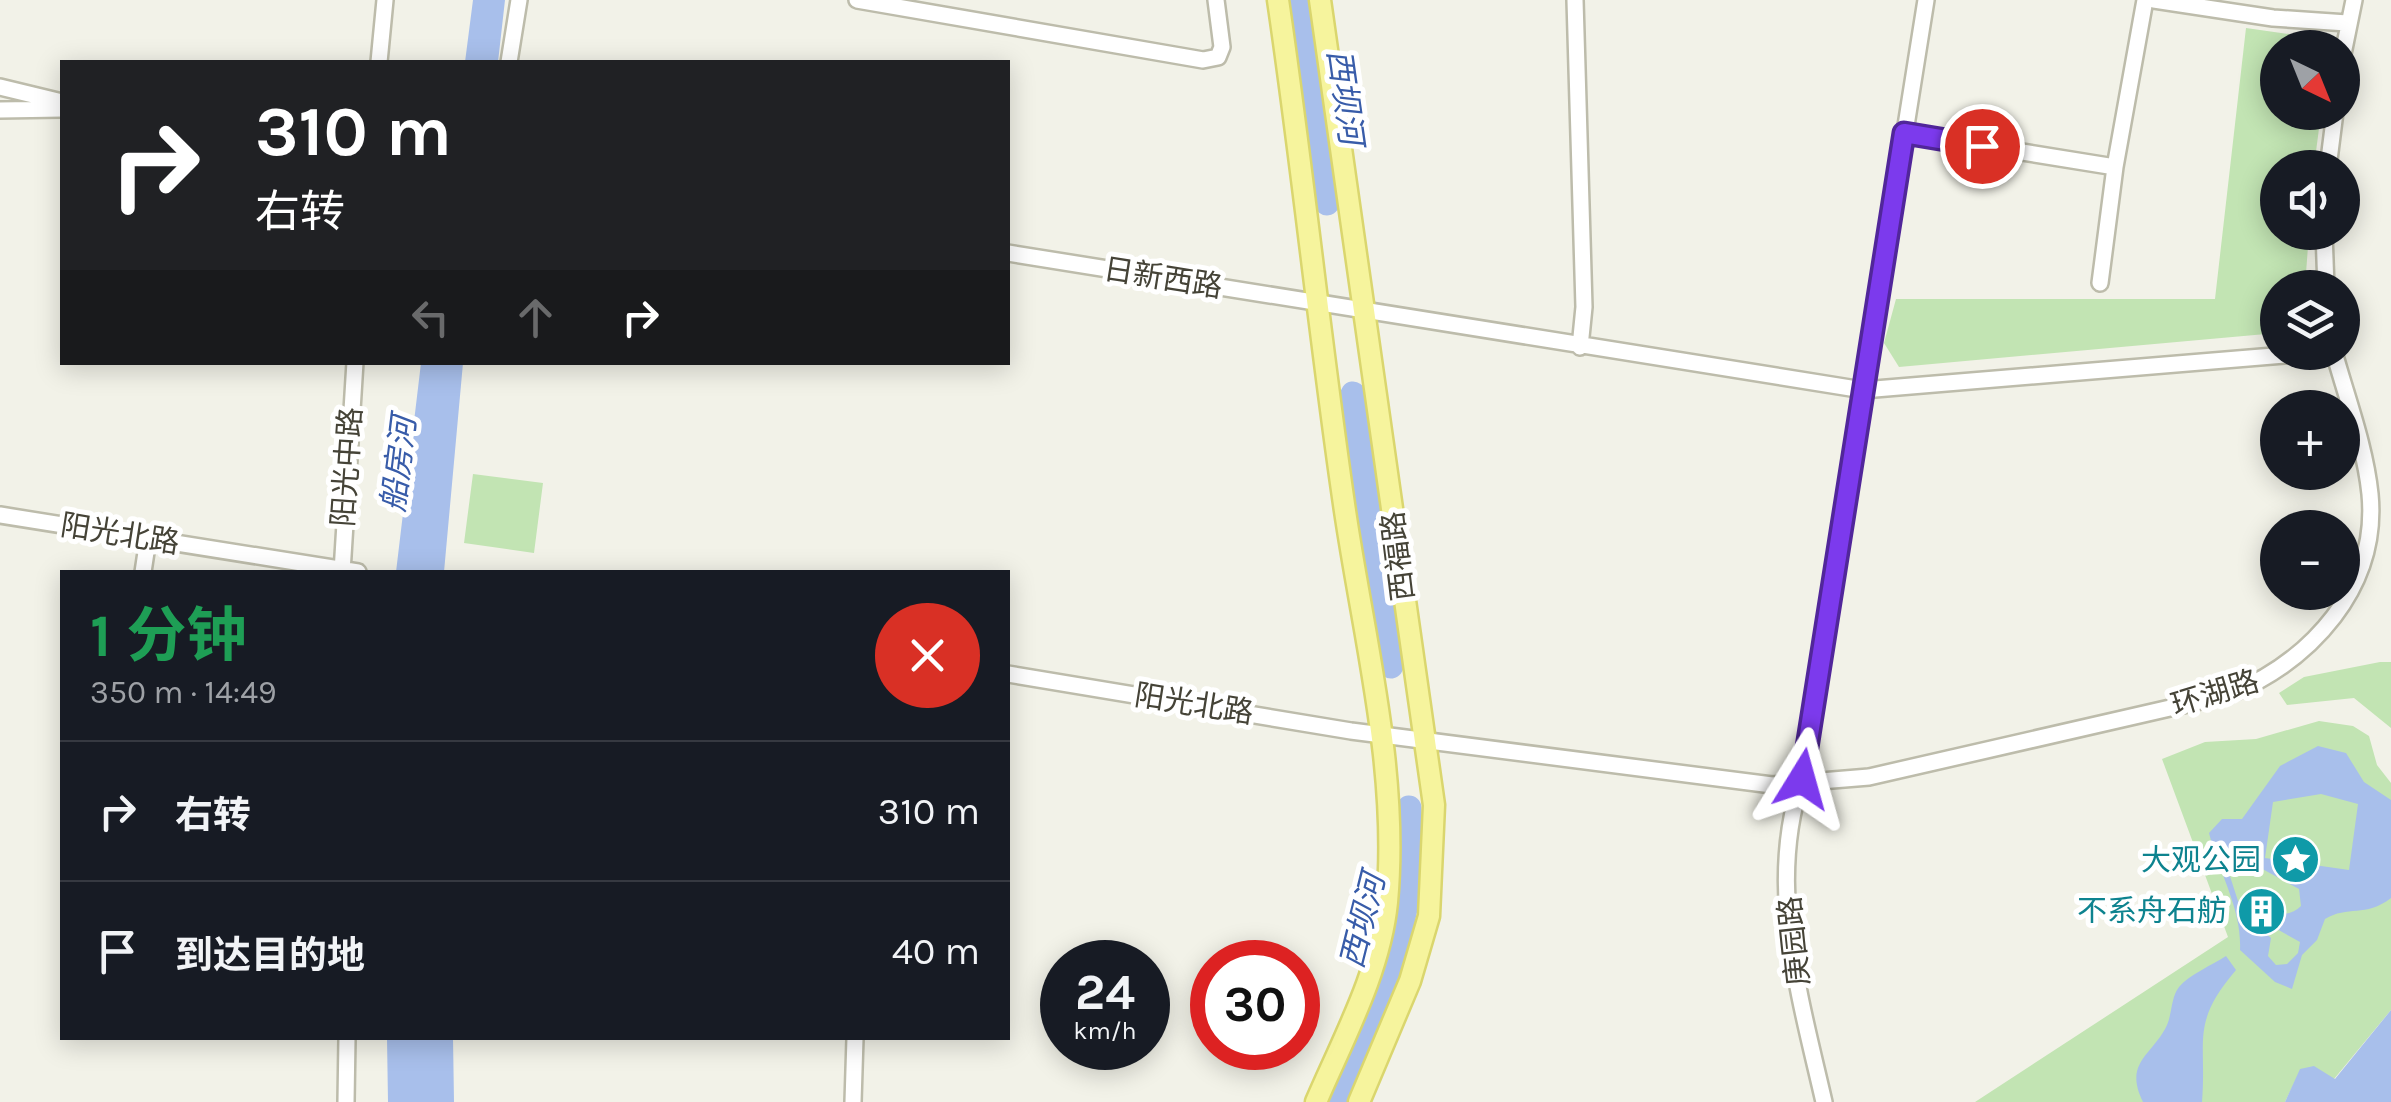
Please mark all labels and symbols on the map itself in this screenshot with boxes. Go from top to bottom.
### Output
north arrow [2260,30,2360,130]
water label: 西坝河 [1320,47,1371,153]
pin [1940,104,2025,189]
street label: 日新西路 [1101,251,1225,305]
street label: 阳光中路 [325,406,369,528]
water label: 船房河 [375,408,424,514]
street label: 阳光北路 [58,507,182,561]
street label: 西福路 [1375,509,1421,603]
street label: 环湖路 [2167,663,2263,723]
street label: 阳光北路 [1132,677,1256,731]
position arrow [1750,727,1854,831]
place icon: 大观公园 [2270,834,2322,886]
place label: 大观公园 [2141,842,2261,878]
water label: 西坝河 [1333,864,1394,972]
building icon: 不系舟石舫 [2236,885,2288,937]
place label: 不系舟石舫 [2077,893,2227,929]
street label: 庚园路 [1771,894,1817,988]
speed limit sign: 30 [1190,940,1320,1070]

